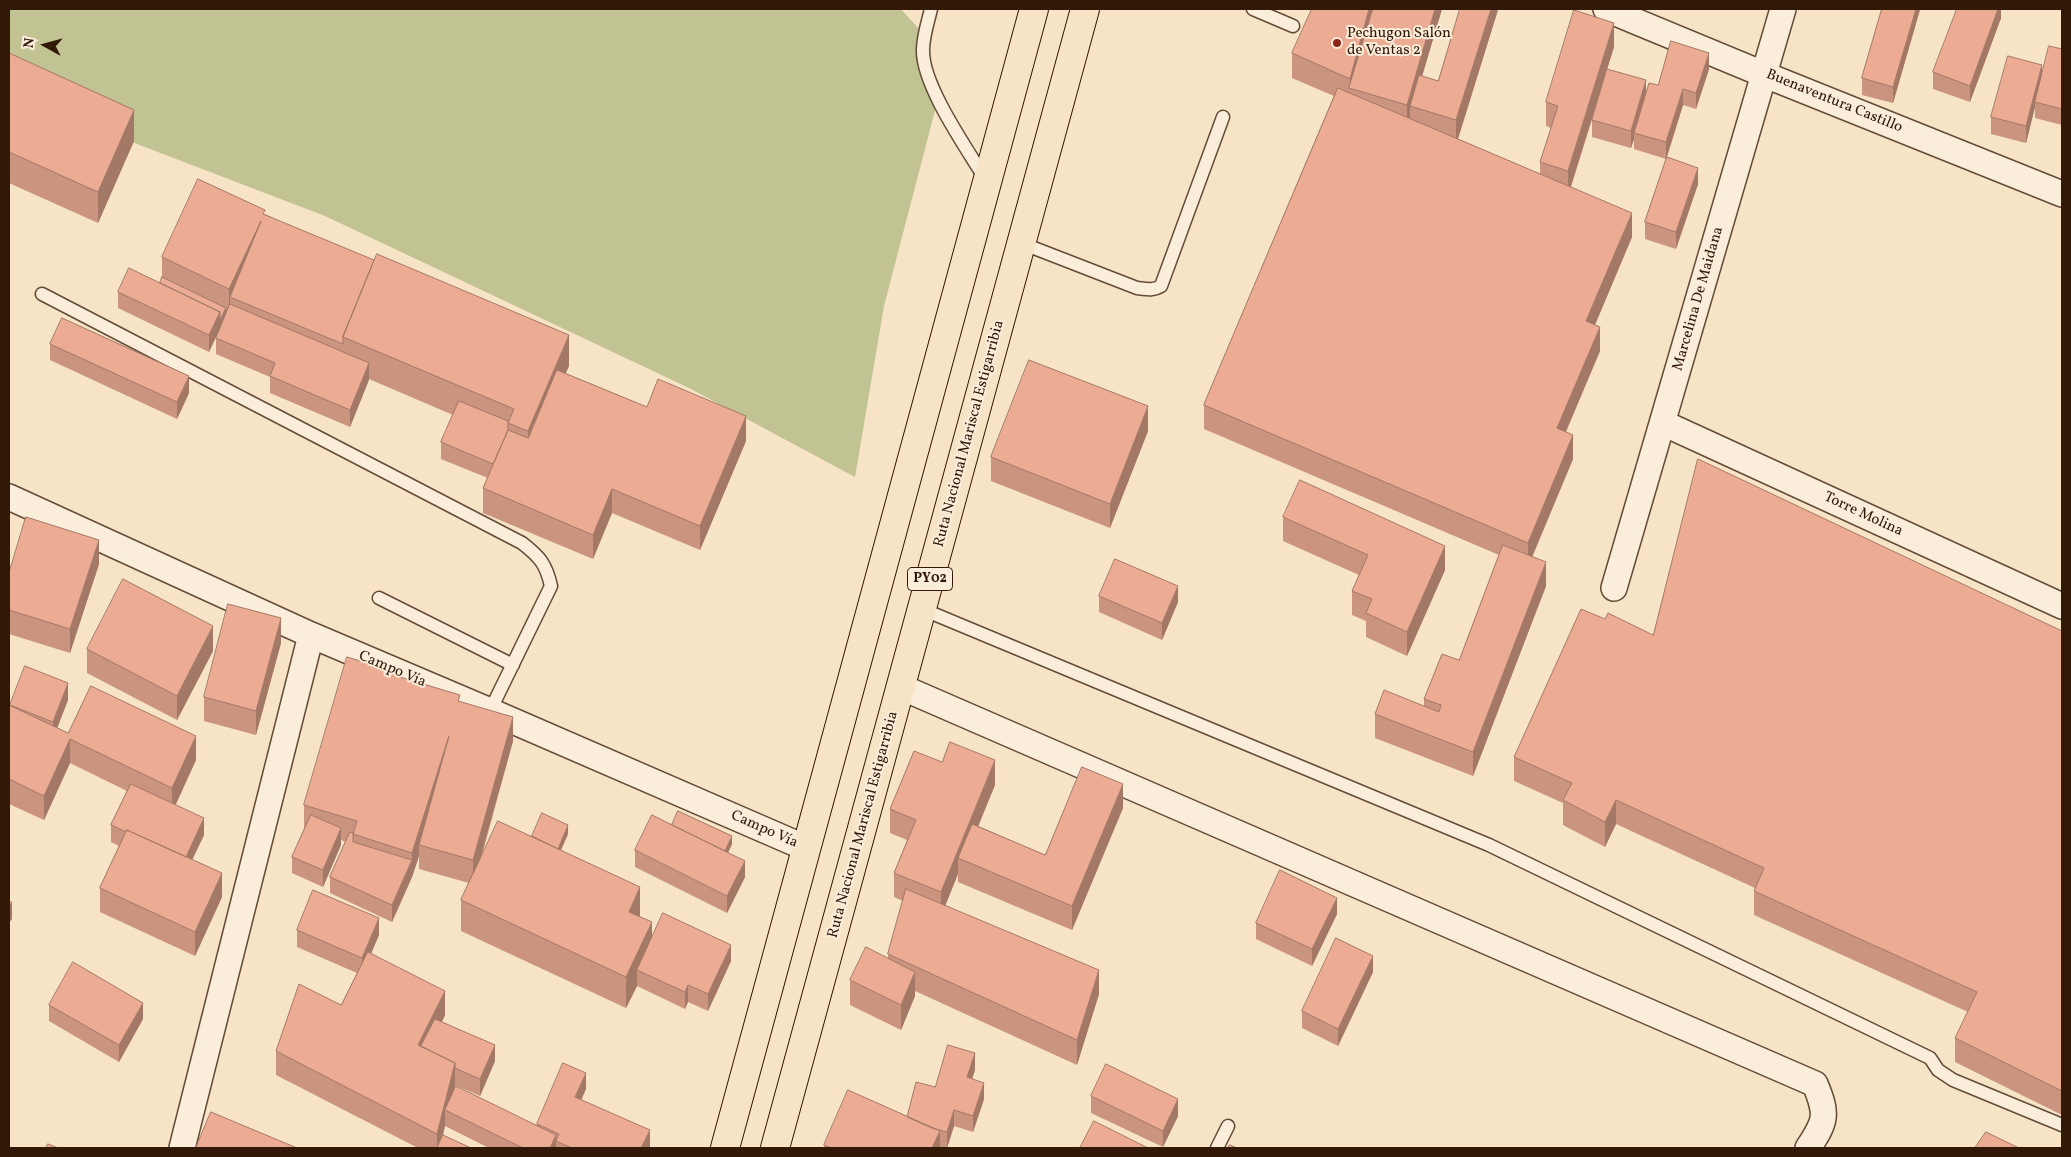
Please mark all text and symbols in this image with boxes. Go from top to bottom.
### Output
north arrow [20,20,70,70]
place label: Pechugon Salón de Ventas 2 [1347,25,1451,60]
text: N [20,37,40,49]
marker: Pechugon Salón de Ventas 2 [1331,37,1343,49]
street label: Buenaventura Castillo [1763,66,1905,138]
street label: Marcelina De Maidana [1670,225,1728,373]
street label: Ruta Nacional Mariscal Estigarribia [931,319,1009,549]
street label: Torre Molina [1821,489,1905,541]
road number: PY02 [908,568,952,590]
street label: Campo Vía [356,648,428,692]
street label: Ruta Nacional Mariscal Estigarribia [825,710,903,940]
street label: Campo Vía [728,807,800,853]

